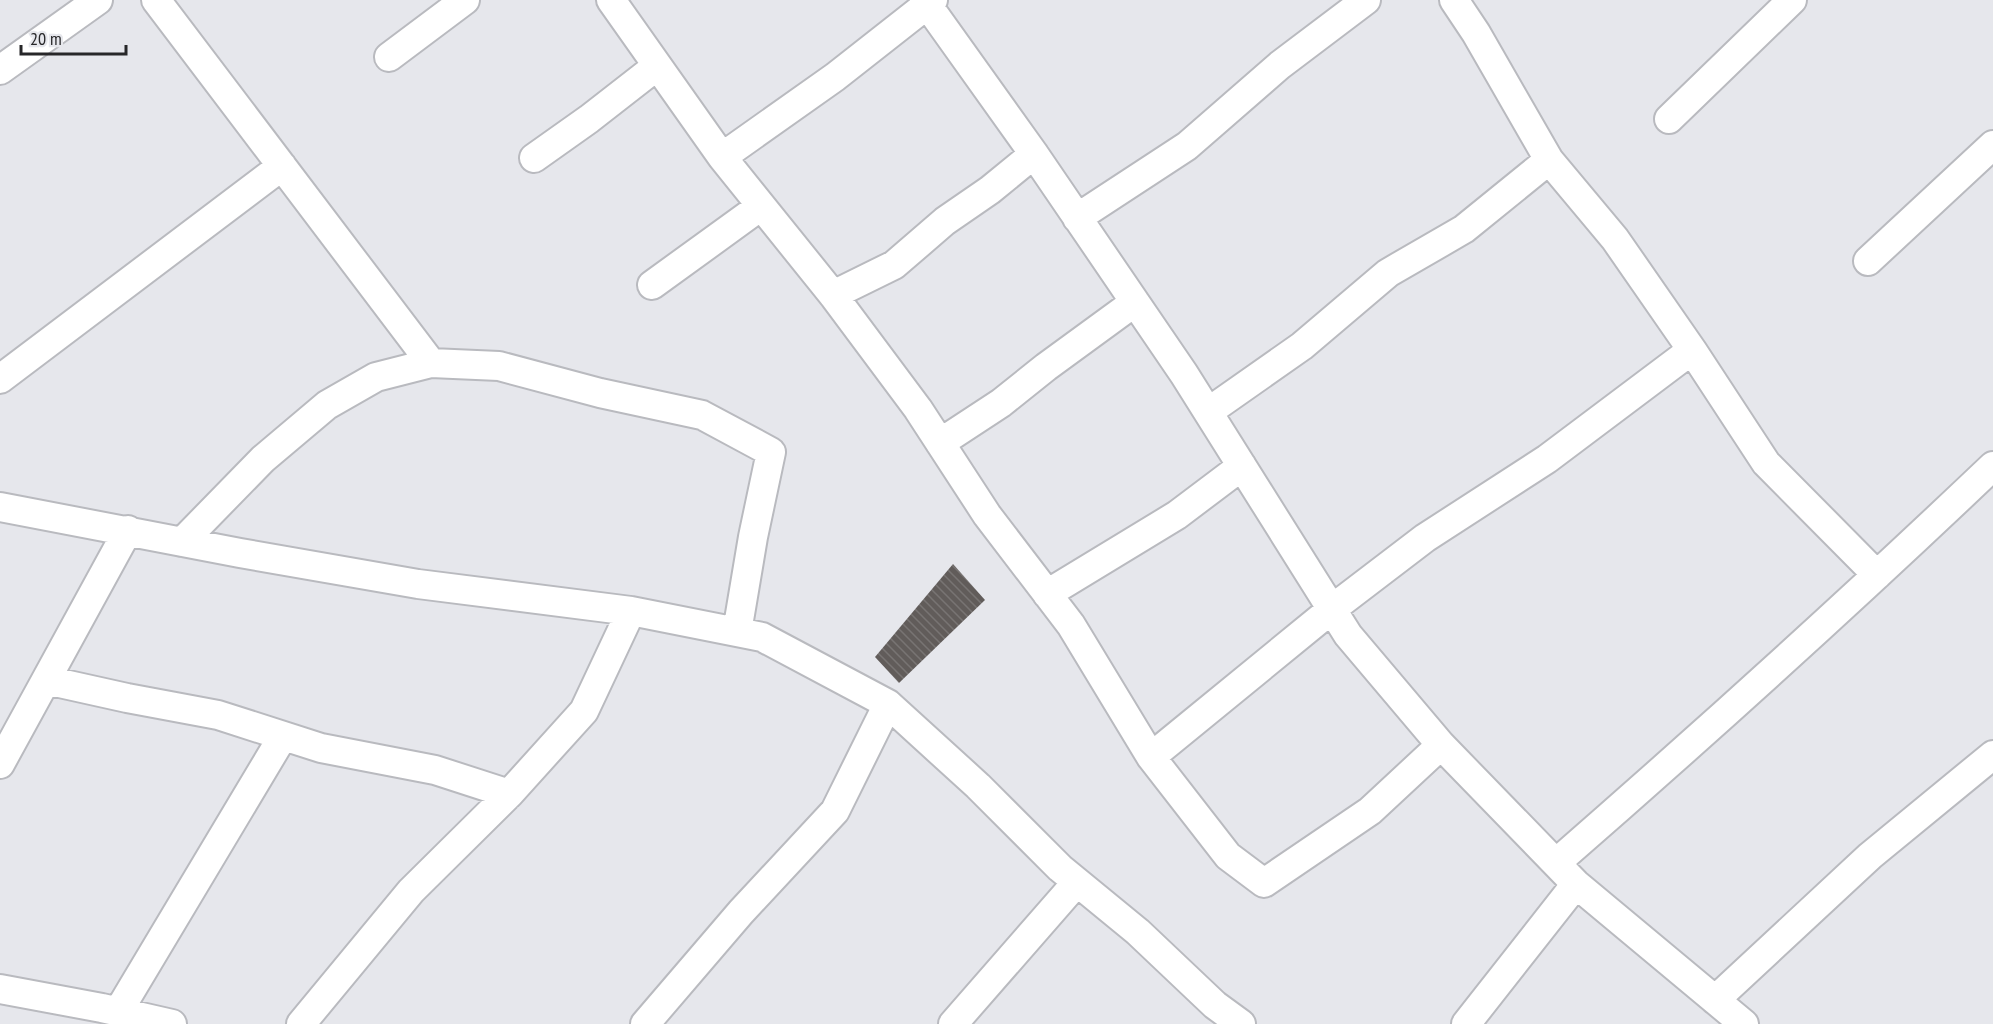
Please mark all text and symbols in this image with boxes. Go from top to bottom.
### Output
scale bar [21,18,126,56]
text: 20 m [30,27,62,50]

